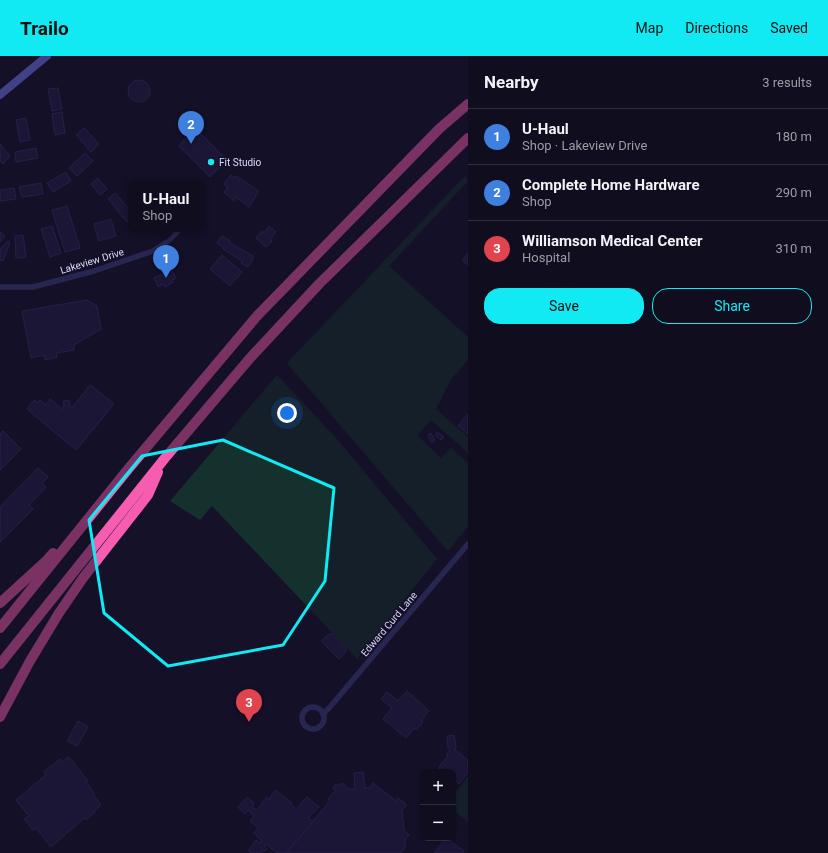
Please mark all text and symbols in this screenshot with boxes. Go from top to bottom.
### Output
text: Trailo [20,17,69,40]
text: Map [636,20,663,36]
text: Directions [685,20,748,36]
text: Saved [770,20,808,36]
text: Nearby [484,72,539,92]
text: 3 results [762,75,812,90]
pin: 2 [178,111,204,144]
text: U-Haul [522,120,569,138]
text: 1 [493,129,501,144]
text: 180 m [775,129,812,144]
text: Shop · Lakeview Drive [522,138,647,153]
marker: Fit Studio [206,157,216,167]
place label: Fit Studio [219,157,262,168]
text: Complete Home Hardware [522,176,699,194]
popup [128,180,204,232]
text: 2 [493,185,501,200]
text: 290 m [775,185,812,200]
text: U-Haul [143,190,189,208]
text: Shop [522,194,552,209]
text: Shop [143,208,172,223]
text: Williamson Medical Center [522,232,703,250]
text: 3 [493,241,501,256]
text: 310 m [775,241,812,256]
pin: 1 [153,245,179,278]
street label: Lakeview Drive [59,246,125,276]
text: Hospital [522,250,570,265]
button: Save [484,288,644,324]
button: Share [652,288,812,324]
your location [277,403,297,423]
street label: Edward Curd Lane [359,590,419,658]
pin: 3 [236,689,262,722]
map controls [420,769,456,841]
button: + [420,769,456,805]
button: − [420,805,456,841]

